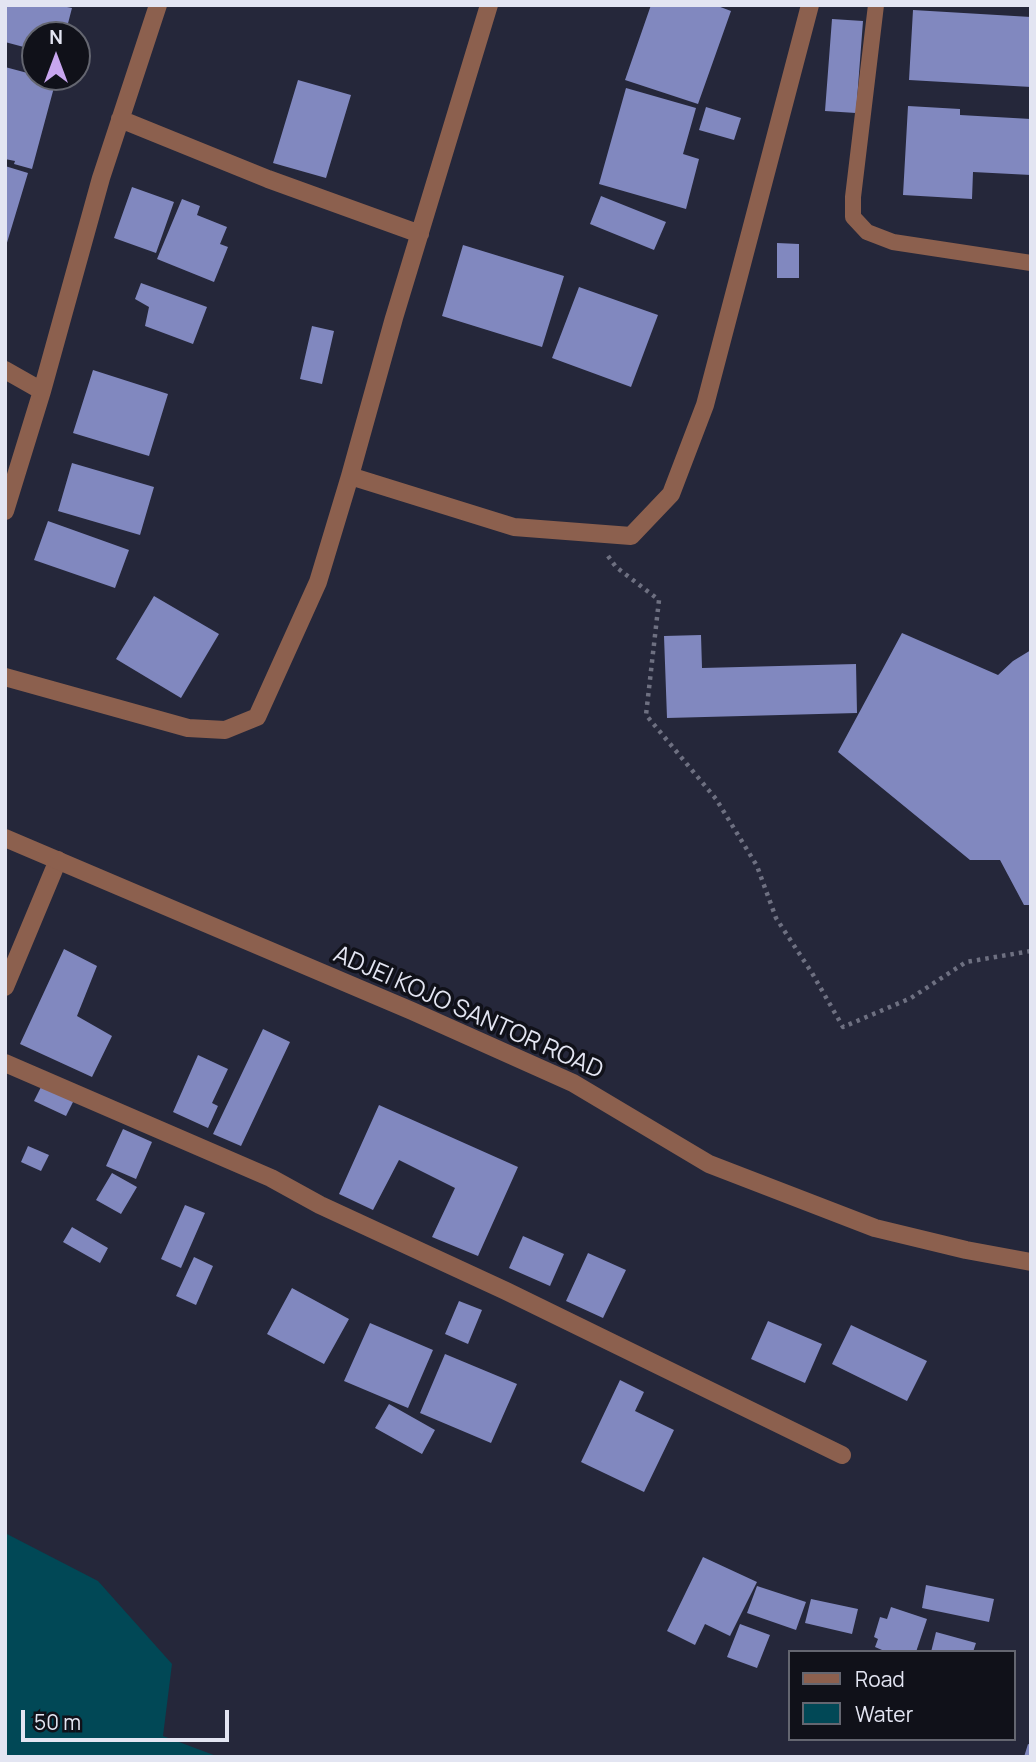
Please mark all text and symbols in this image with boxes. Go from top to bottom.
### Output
north arrow [21,21,91,91]
text: N [49,24,63,50]
street label: ADJEI KOJO SANTOR ROAD [329,940,607,1086]
legend [788,1650,1015,1741]
text: Road [855,1665,905,1693]
scale bar [24,1696,233,1740]
text: Water [855,1700,913,1728]
text: 50 m [34,1708,81,1736]

